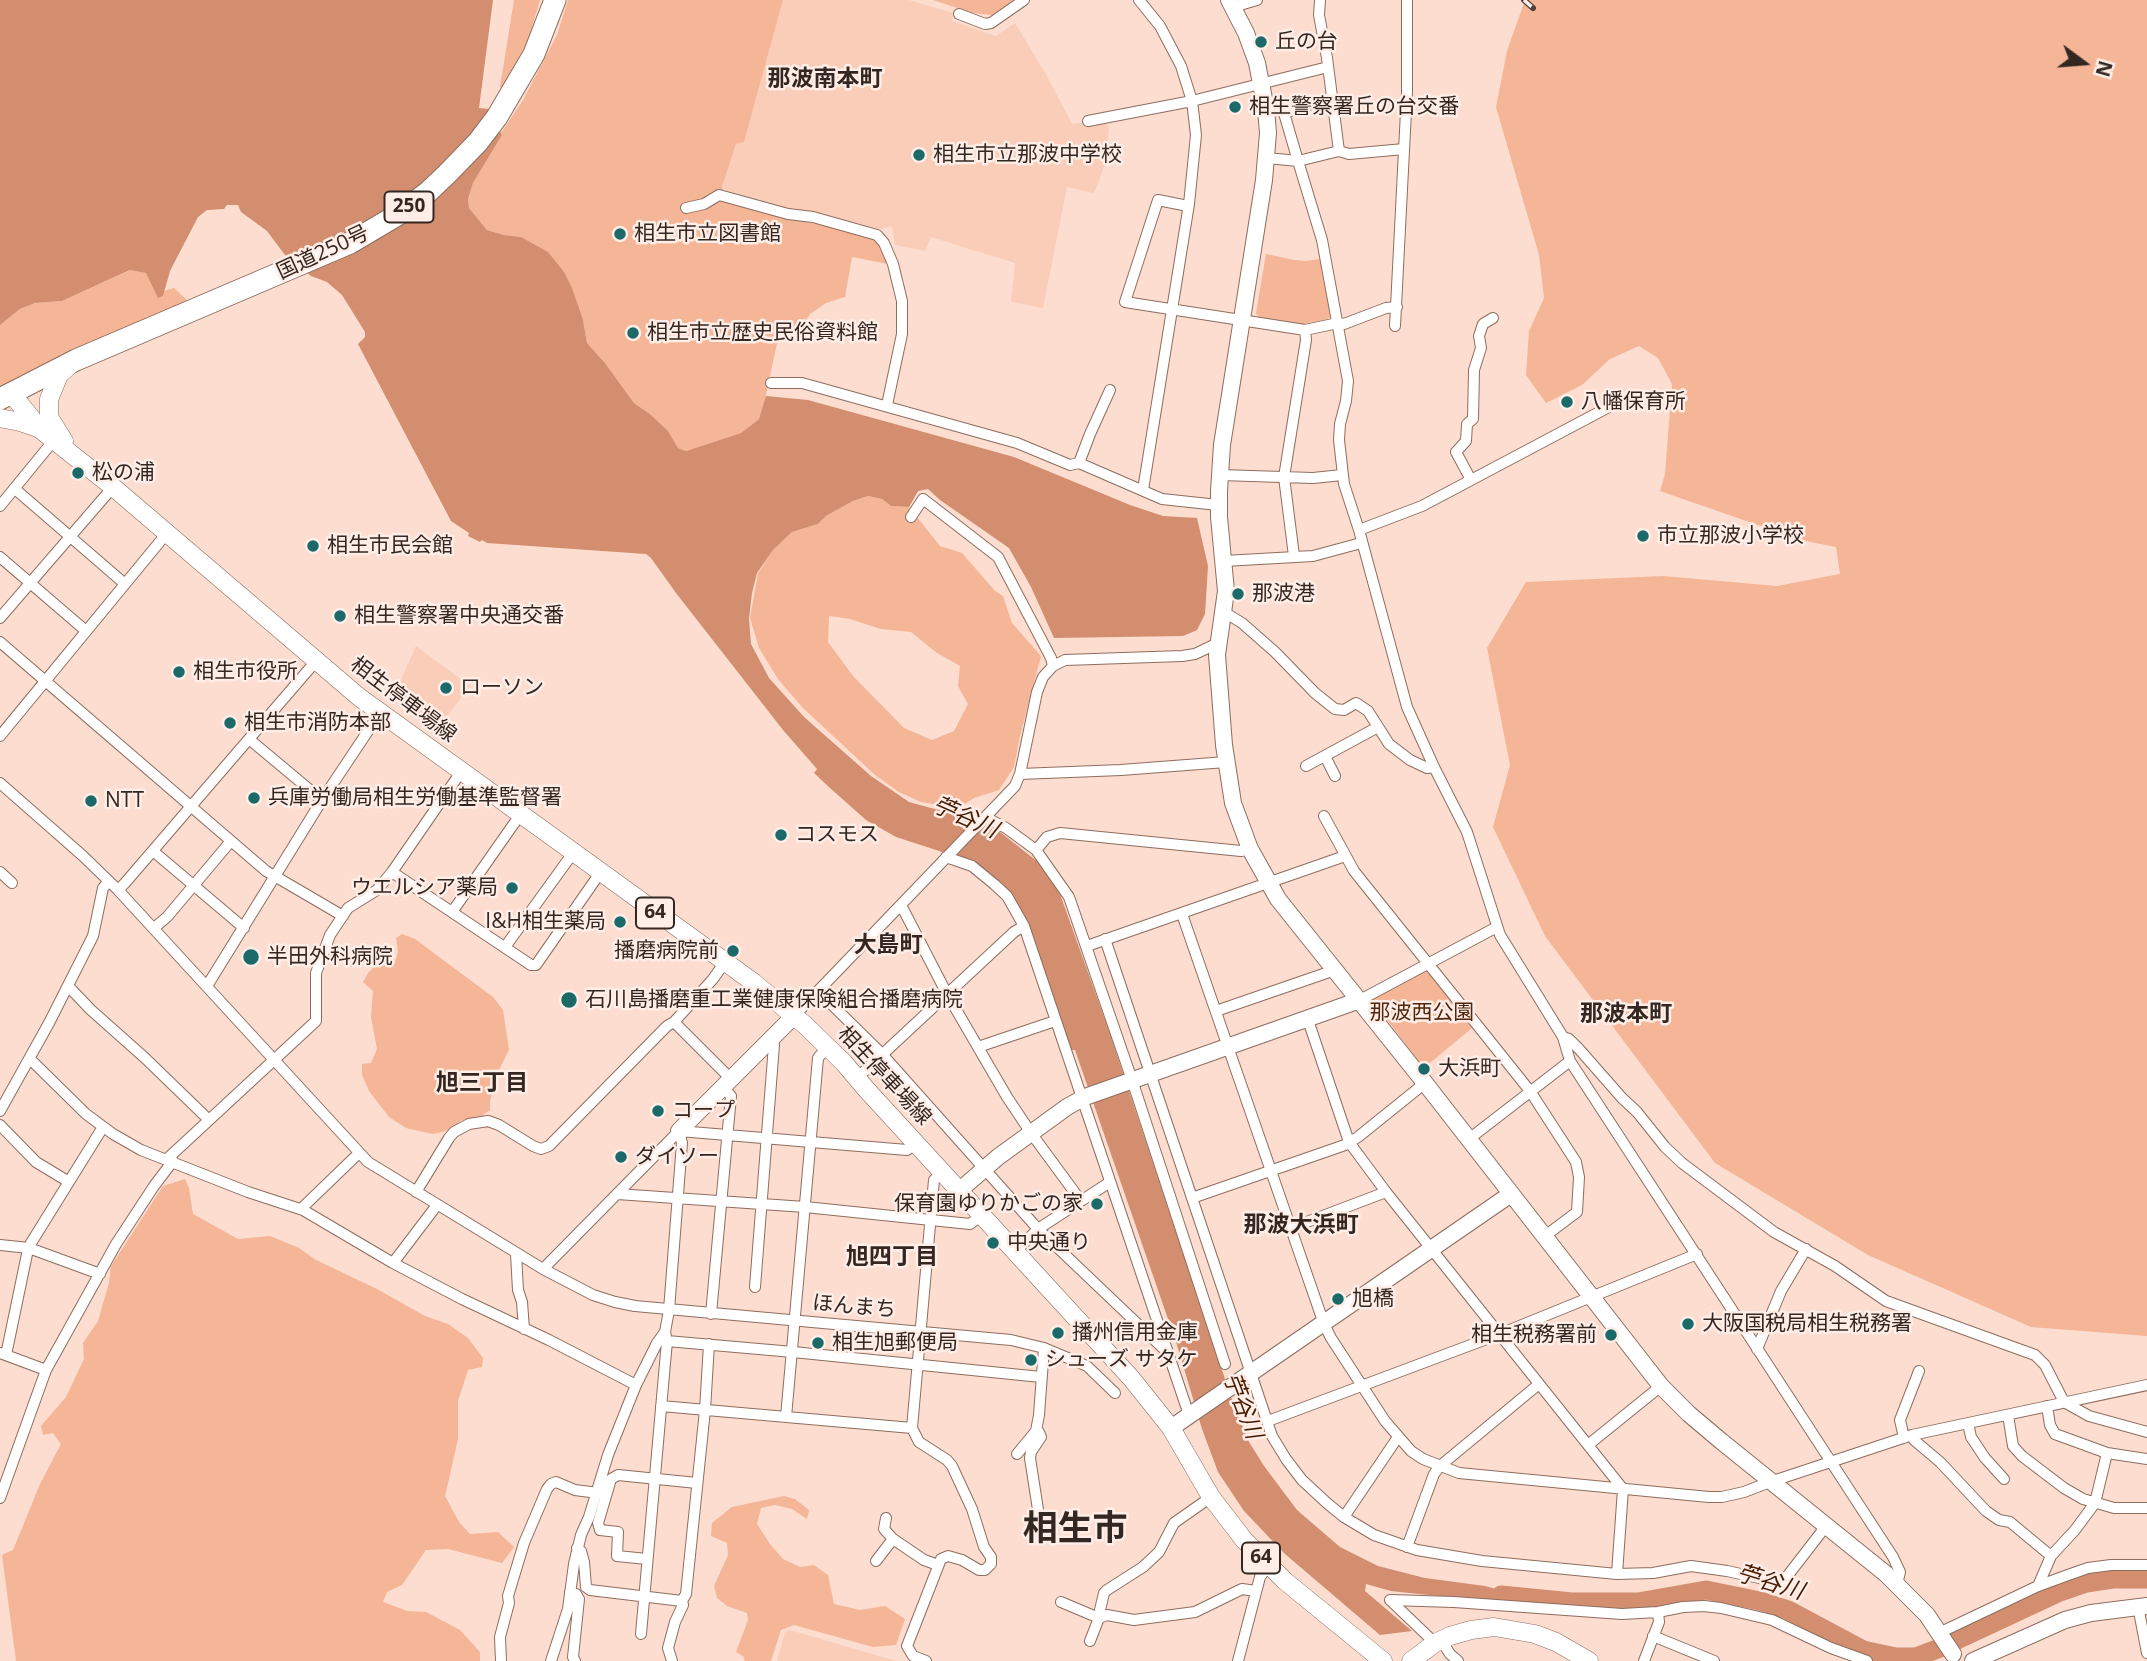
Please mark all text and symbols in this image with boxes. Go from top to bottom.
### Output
north arrow [2049,28,2119,98]
place label: 丘の台 [1275,29,1338,55]
marker: 丘の台 [1253,34,1269,50]
text: N [2090,58,2119,80]
district label: 那波南本町 [768,65,882,93]
place label: 相生警察署丘の台交番 [1249,94,1459,120]
marker: 相生警察署丘の台交番 [1227,99,1243,115]
place label: 相生市立那波中学校 [933,142,1122,168]
marker: 相生市立那波中学校 [911,147,927,163]
road number: 250 [384,192,434,223]
street label: 国道250号 [273,221,373,285]
place label: 相生市立図書館 [634,221,781,247]
marker: 相生市立図書館 [612,226,628,242]
place label: 相生市立歴史民俗資料館 [647,320,878,346]
marker: 相生市立歴史民俗資料館 [625,325,641,341]
place label: 八幡保育所 [1581,389,1686,415]
marker: 八幡保育所 [1559,394,1575,410]
place label: 松の浦 [92,460,155,486]
marker: 松の浦 [70,465,86,481]
place label: 市立那波小学校 [1657,523,1804,549]
marker: 市立那波小学校 [1635,528,1651,544]
place label: 相生市民会館 [327,533,453,559]
marker: 相生市民会館 [305,538,321,554]
place label: 那波港 [1252,581,1315,607]
marker: 那波港 [1230,586,1246,602]
place label: 相生警察署中央通交番 [354,603,564,629]
marker: 相生警察署中央通交番 [332,608,348,624]
street label: 相生停車場線 [345,652,461,748]
place label: 相生市役所 [193,659,298,685]
marker: 相生市役所 [171,664,187,680]
place label: ローソン [460,675,544,701]
marker: ローソン [438,680,454,696]
place label: 相生市消防本部 [244,710,391,736]
marker: 相生市消防本部 [222,715,238,731]
place label: 兵庫労働局相生労働基準監督署 [268,785,562,811]
place label: NTT [105,788,144,814]
marker: 兵庫労働局相生労働基準監督署 [246,790,262,806]
water label: 苧谷川 [928,791,1002,845]
marker: NTT [83,793,99,809]
place label: コスモス [795,822,879,848]
marker: コスモス [773,827,789,843]
place label: ウエルシア薬局 [351,875,498,901]
marker: ウエルシア薬局 [504,880,520,896]
road number: 64 [636,897,674,928]
place label: I&H相生薬局 [485,909,606,935]
marker: I&H相生薬局 [612,914,628,930]
district label: 大島町 [854,931,922,959]
place label: 播磨病院前 [614,938,719,964]
marker: 播磨病院前 [725,943,741,959]
place label: 半田外科病院 [267,944,393,970]
marker: 半田外科病院 [241,947,261,967]
place label: 石川島播磨重工業健康保険組合播磨病院 [585,987,963,1013]
marker: 石川島播磨重工業健康保険組合播磨病院 [559,990,579,1010]
park label: 那波西公園 [1370,1000,1474,1026]
district label: 那波本町 [1580,1000,1672,1028]
street label: 相生停車場線 [832,1021,936,1131]
place label: 大浜町 [1438,1056,1501,1082]
marker: 大浜町 [1416,1061,1432,1077]
district label: 旭三丁目 [436,1069,528,1097]
place label: コープ [672,1098,735,1124]
marker: コープ [650,1103,666,1119]
place label: ダイソー [635,1144,719,1170]
marker: ダイソー [613,1149,629,1165]
place label: 保育園ゆりかごの家 [894,1191,1083,1217]
marker: 保育園ゆりかごの家 [1089,1196,1105,1212]
district label: 那波大浜町 [1244,1211,1358,1239]
place label: 中央通り [1007,1230,1091,1256]
marker: 中央通り [985,1235,1001,1251]
district label: 旭四丁目 [846,1243,938,1271]
place label: 旭橋 [1352,1286,1394,1312]
street label: ほんまち [811,1291,897,1323]
marker: 旭橋 [1330,1291,1346,1307]
place label: 大阪国税局相生税務署 [1702,1311,1912,1337]
marker: 大阪国税局相生税務署 [1680,1316,1696,1332]
place label: 播州信用金庫 [1072,1320,1198,1346]
place label: 相生税務署前 [1471,1322,1597,1348]
marker: 播州信用金庫 [1050,1325,1066,1341]
marker: 相生税務署前 [1603,1327,1619,1343]
place label: 相生旭郵便局 [832,1330,958,1356]
marker: 相生旭郵便局 [810,1335,826,1351]
place label: シューズ サタケ [1045,1347,1197,1373]
marker: シューズ サタケ [1023,1352,1039,1368]
water label: 苧谷川 [1217,1369,1267,1443]
district label: 相生市 [1023,1509,1127,1551]
road number: 64 [1242,1542,1280,1574]
water label: 苧谷川 [1733,1560,1807,1606]

